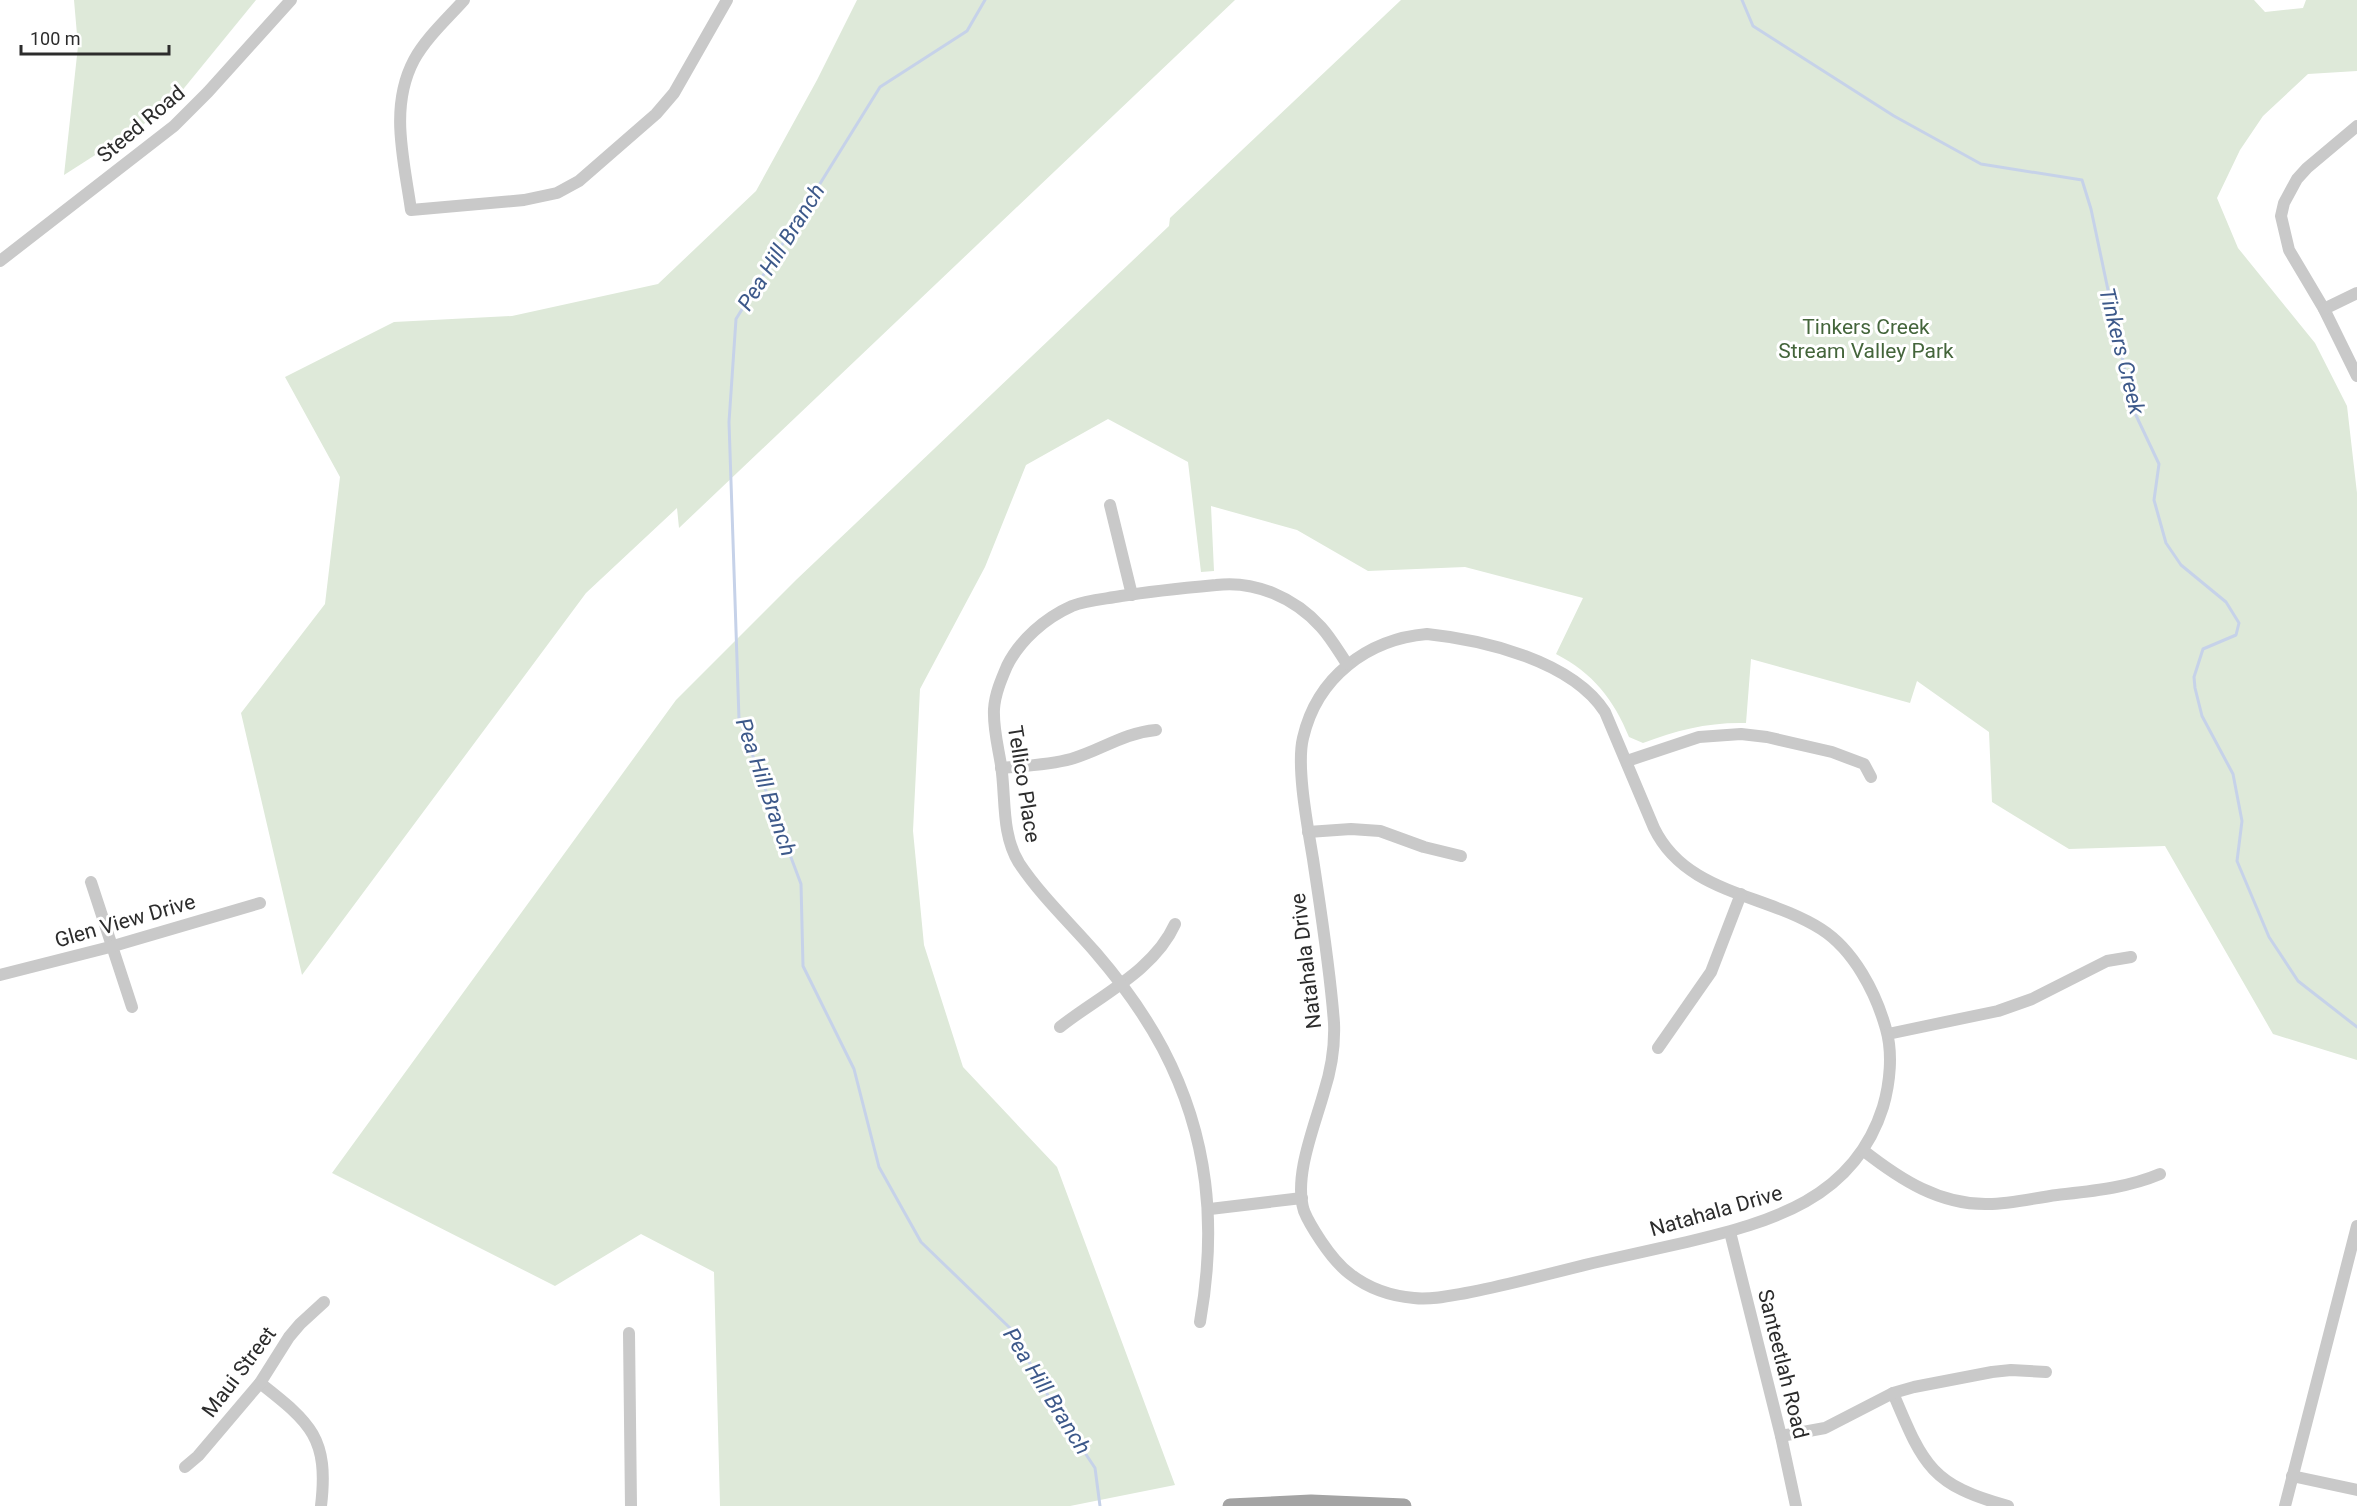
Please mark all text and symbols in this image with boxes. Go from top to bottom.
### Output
scale bar [21,18,170,56]
text: 100 m [30,28,81,49]
street label: Steed Road [92,80,190,168]
water label: Pea Hill Branch [732,179,830,315]
water label: Tinkers Creek [2094,285,2150,418]
park label: Tinkers Creek Stream Valley Park [1778,315,1954,363]
water label: Pea Hill Branch [731,715,801,859]
street label: Tellico Place [1003,724,1045,844]
street label: Glen View Drive [52,889,198,953]
street label: Natahala Drive [1286,892,1326,1030]
street label: Natahala Drive [1647,1181,1785,1241]
street label: Santeetlah Road [1753,1287,1813,1441]
street label: Maui Street [197,1322,281,1422]
water label: Pea Hill Branch [998,1323,1096,1459]

